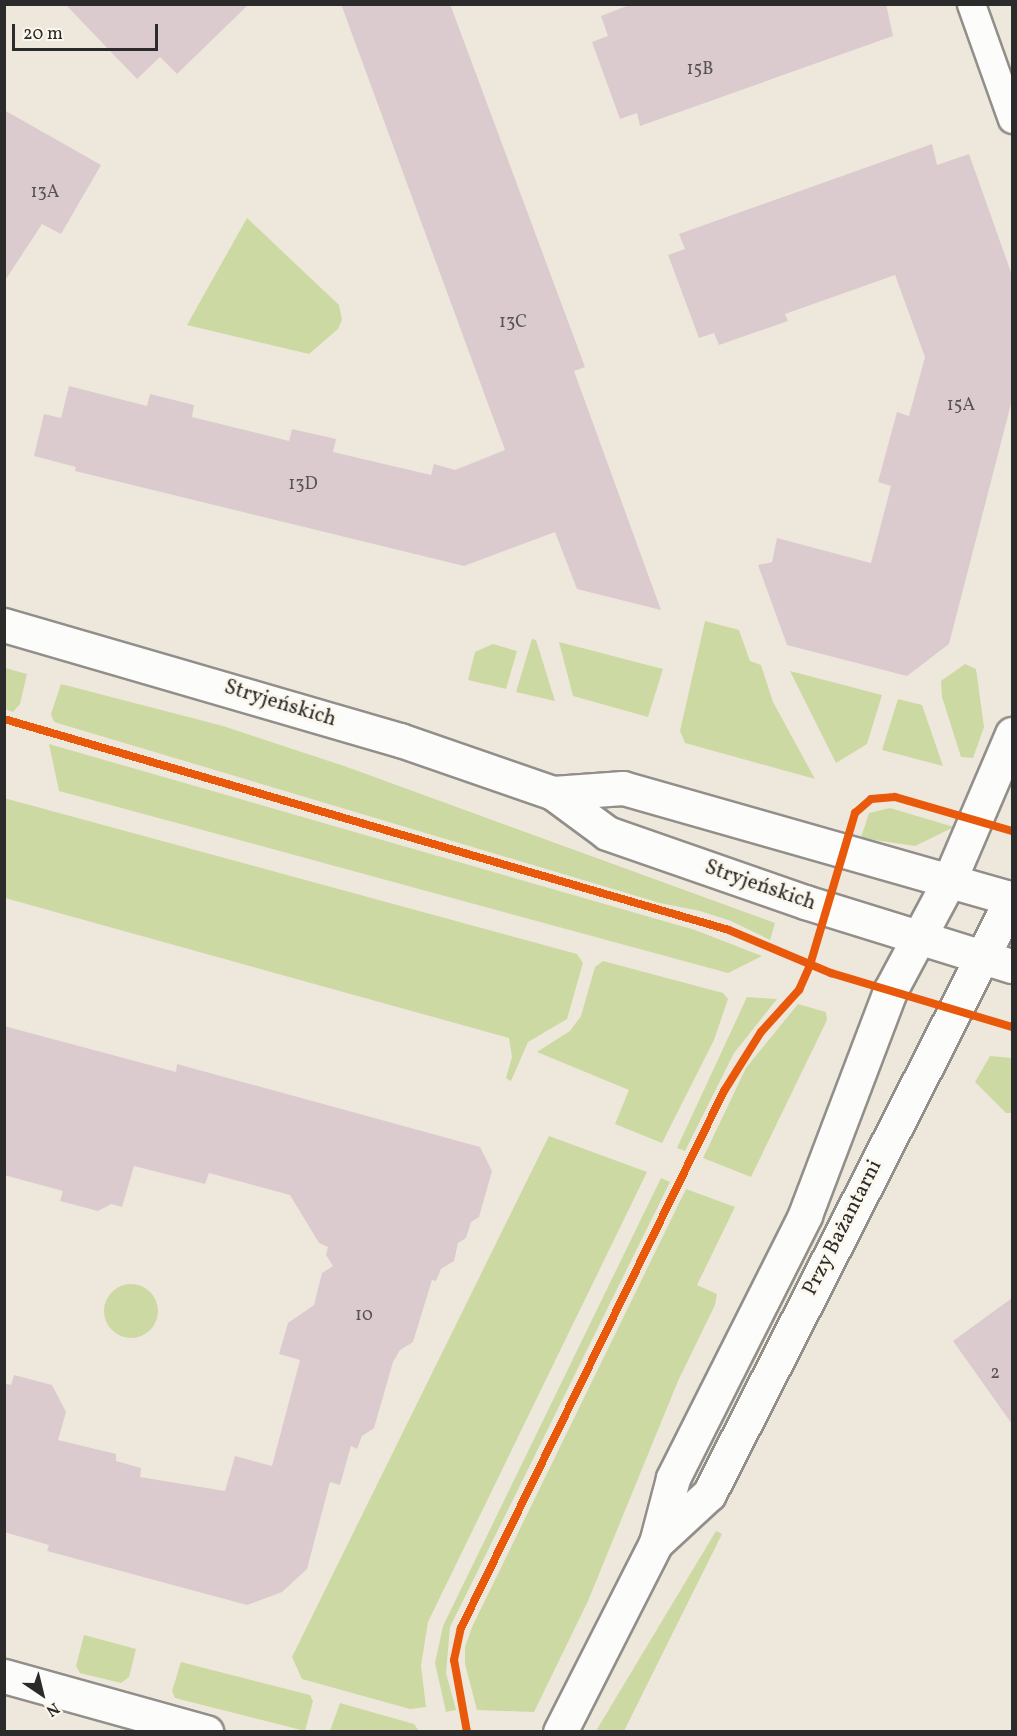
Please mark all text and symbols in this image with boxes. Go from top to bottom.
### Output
scale bar [15,12,160,50]
text: 20 m [23,22,63,47]
house number: 15B [687,59,713,81]
house number: 13A [31,182,59,204]
house number: 13C [499,312,527,334]
house number: 15A [947,395,975,417]
house number: 13D [288,474,318,496]
street label: Stryjeńskich [221,675,339,733]
street label: Stryjeńskich [701,855,819,917]
street label: Przy Bażantarni [798,1156,888,1300]
house number: 10 [355,1305,373,1327]
house number: 2 [990,1363,1000,1385]
north arrow [12,1664,72,1724]
text: N [41,1696,63,1721]

